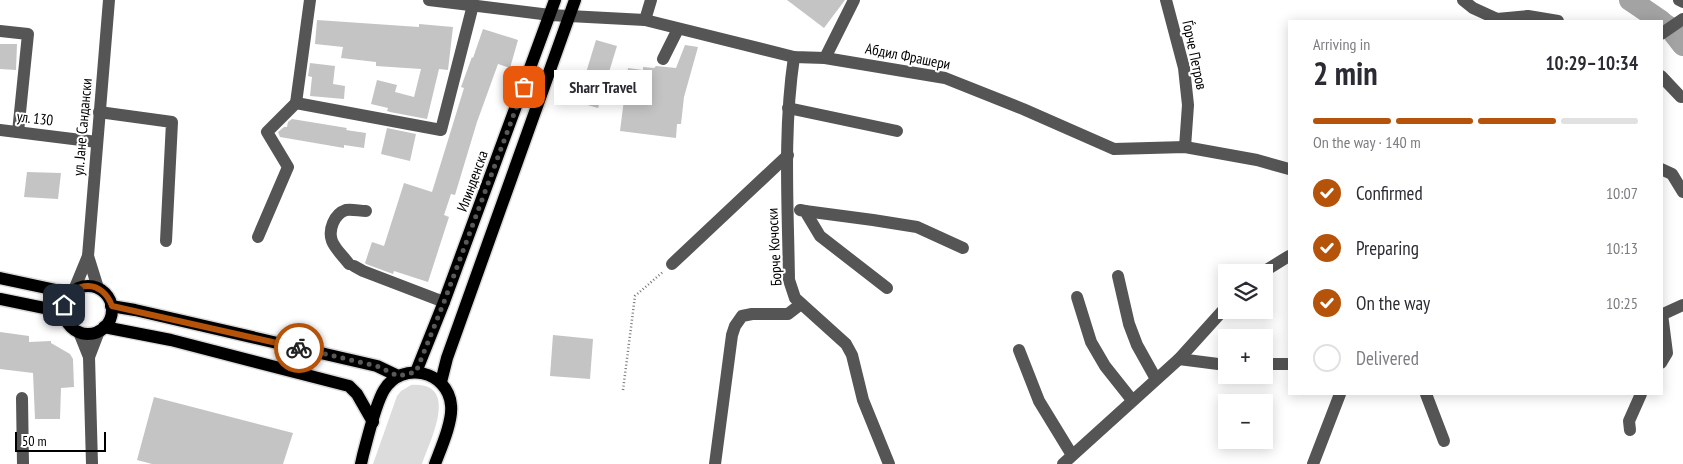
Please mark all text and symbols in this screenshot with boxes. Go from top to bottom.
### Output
street label: Ѓорче Петров [1178,19,1212,91]
text: Arriving in [1313,34,1370,54]
street label: Абдил Фрашери [864,38,952,74]
text: 10:29–10:34 [1545,51,1638,75]
text: 2 min [1313,52,1378,94]
pin [503,66,545,108]
callout: Sharr Travel [554,70,652,104]
icon: bag [510,73,538,101]
street label: ул. Јане Сандански [68,77,96,177]
text: Sharr Travel [569,77,637,97]
street label: ул. 130 [16,106,55,130]
text: On the way · 140 m [1313,132,1421,152]
street label: Илинденска [452,148,492,214]
icon: check [1313,179,1341,207]
text: Confirmed [1356,181,1423,205]
text: 10:07 [1606,183,1638,203]
street label: Борче Кочоски [762,207,786,287]
icon: check [1313,234,1341,262]
text: Preparing [1356,236,1419,260]
text: 10:13 [1606,238,1638,258]
map controls [1218,264,1273,449]
button: layers [1218,264,1273,319]
pin [43,284,85,326]
icon: check [1313,289,1341,317]
icon: home [50,291,78,319]
text: On the way [1356,291,1430,315]
text: 10:25 [1606,293,1638,313]
courier [274,323,324,373]
button: + [1218,329,1273,384]
icon: bike [285,334,313,362]
text: Delivered [1356,346,1419,370]
button: − [1218,394,1273,449]
scale bar [15,429,106,452]
text: 50 m [22,432,47,450]

